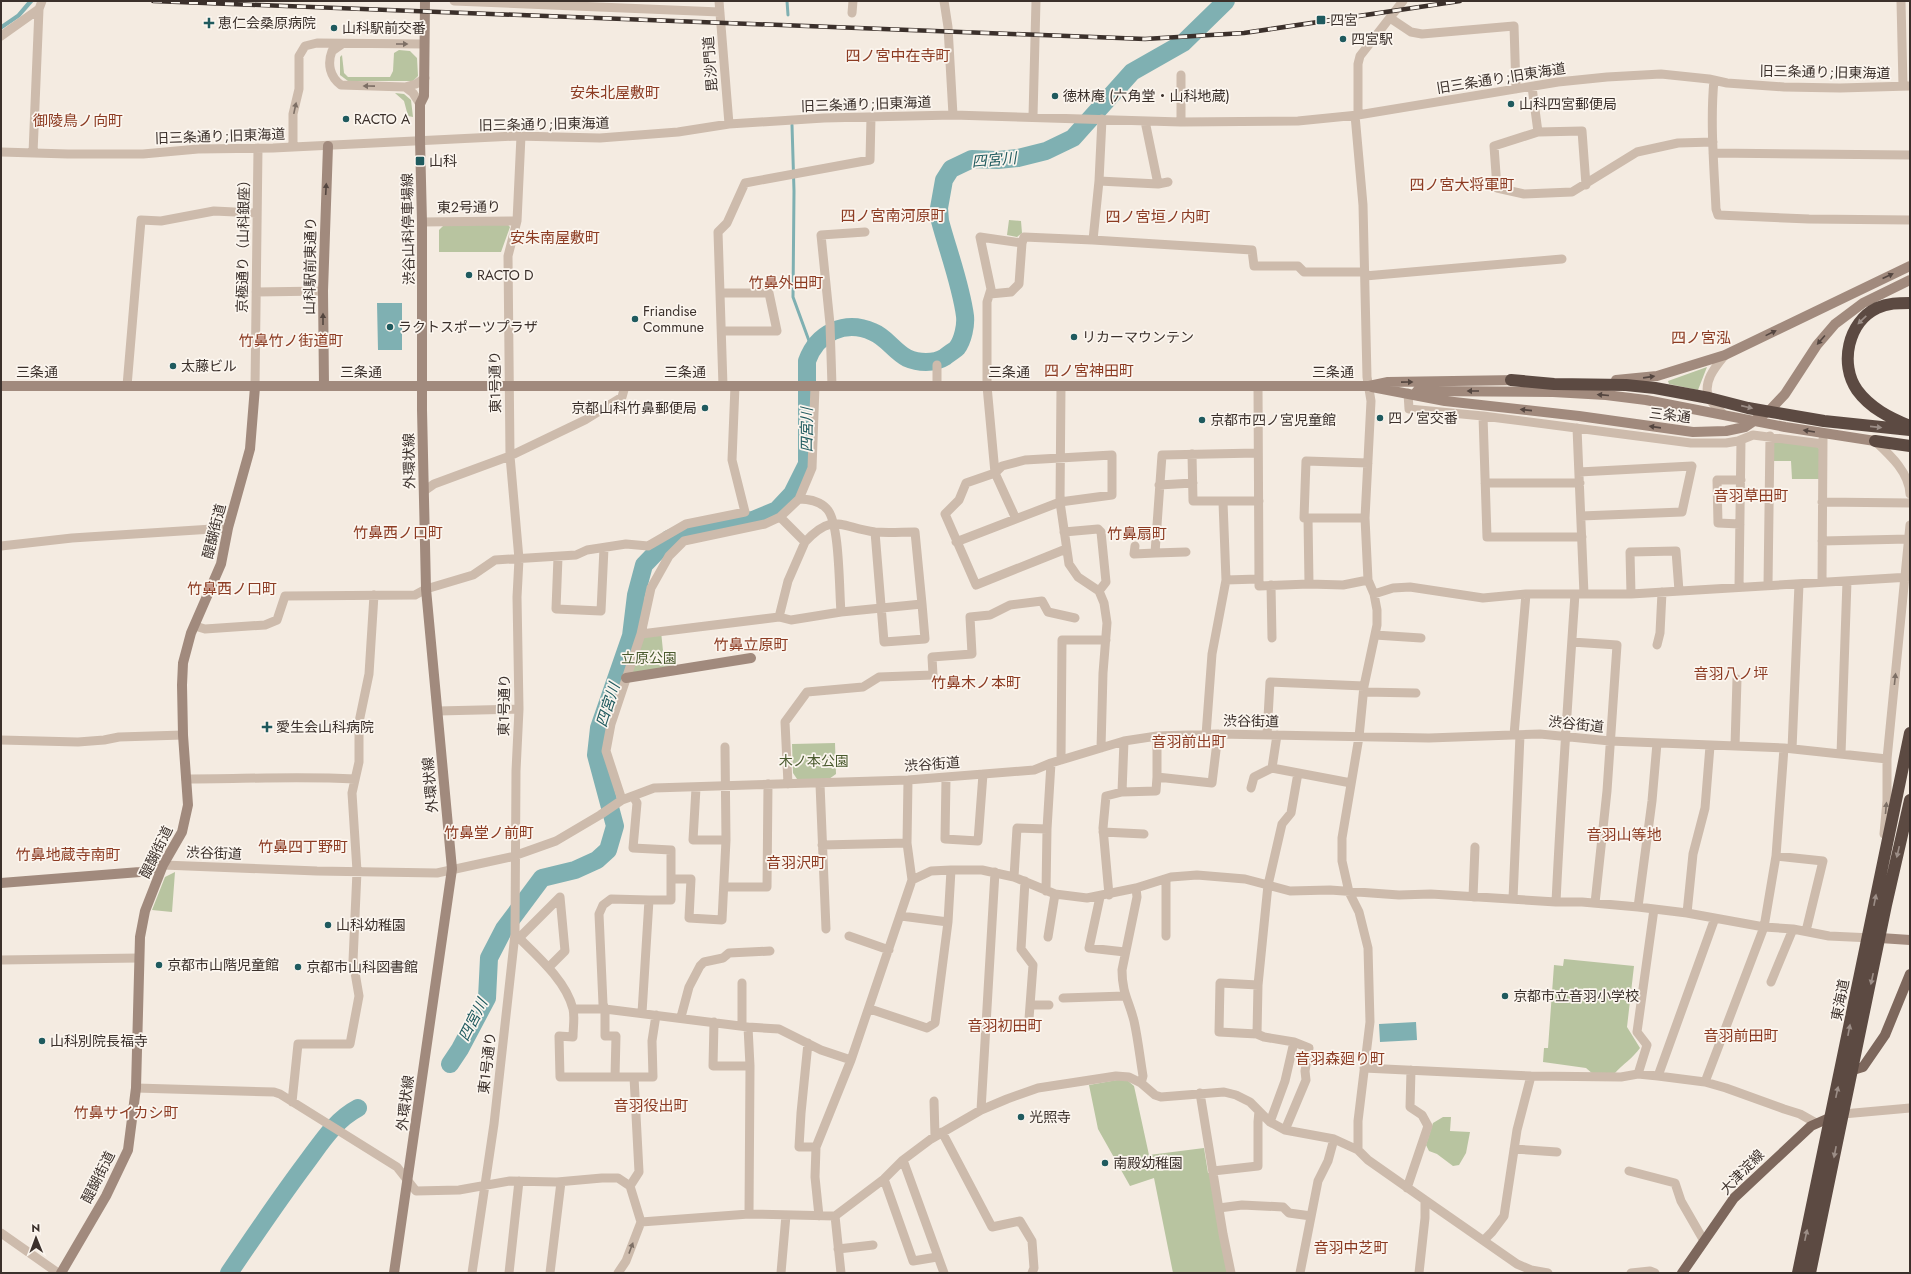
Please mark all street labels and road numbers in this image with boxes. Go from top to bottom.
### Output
street label: 毘沙門道 [698,35,722,93]
street label: 旧三条通り;旧東海道 [1435,58,1567,98]
street label: 旧三条通り;旧東海道 [1760,61,1890,83]
street label: 旧三条通り;旧東海道 [800,92,932,116]
street label: 旧三条通り;旧東海道 [479,113,609,135]
street label: 旧三条通り;旧東海道 [154,124,286,148]
street label: 京極通り（山科銀座） [232,173,254,313]
street label: 渋谷山科停車場線 [397,173,419,285]
street label: 東2号通り [437,196,501,218]
street label: 山科駅前東通り [299,217,321,315]
street label: 東1号通り [484,351,506,413]
street label: 三条通 [16,362,58,382]
street label: 三条通 [340,362,382,382]
street label: 三条通 [664,362,706,382]
street label: 三条通 [988,362,1030,382]
street label: 三条通 [1312,362,1354,382]
street label: 三条通 [1648,403,1692,427]
street label: 外環状線 [399,433,419,489]
street label: 醍醐街道 [198,501,230,561]
street label: 東1号通り [493,674,515,736]
street label: 渋谷街道 [1223,711,1279,731]
street label: 渋谷街道 [1547,711,1605,737]
street label: 渋谷街道 [903,752,961,776]
street label: 外環状線 [418,756,442,814]
street label: 醍醐街道 [135,822,177,882]
street label: 渋谷街道 [186,842,242,864]
street label: 東海道 [1826,977,1854,1023]
street label: 東1号通り [473,1031,501,1095]
street label: 外環状線 [392,1074,418,1132]
street label: 大津淀線 [1715,1145,1769,1199]
street label: 醍醐街道 [76,1148,120,1206]

